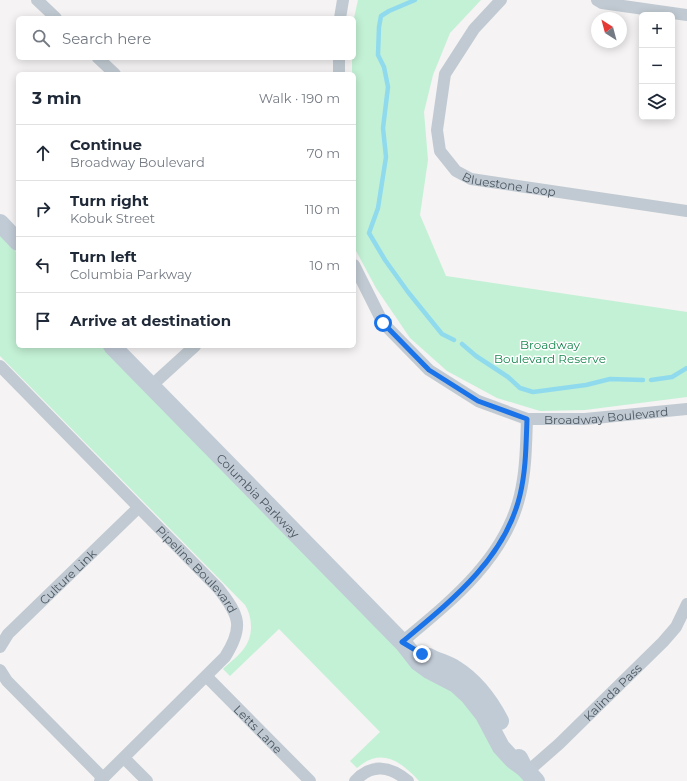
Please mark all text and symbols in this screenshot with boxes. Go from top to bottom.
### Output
north arrow [591,12,627,48]
map controls [639,12,675,120]
button: + [639,12,675,48]
search box [16,16,356,60]
icon: search [30,27,52,49]
text: Search here [62,29,151,48]
button: − [639,48,675,84]
button: layers [639,84,675,120]
text: 3 min [32,88,82,108]
text: Walk · 190 m [259,90,340,106]
text: Continue [70,135,142,154]
icon: ahead [32,142,54,164]
text: 70 m [307,145,340,161]
text: Broadway Boulevard [70,154,205,170]
street label: Bluestone Loop [460,168,557,199]
text: Turn right [70,191,149,210]
icon: right [32,198,54,220]
text: 110 m [305,201,340,217]
text: Kobuk Street [70,210,155,226]
text: Turn left [70,247,137,266]
icon: left [32,254,54,276]
text: 10 m [310,257,340,273]
text: Columbia Parkway [70,266,191,282]
icon: arrive [32,310,54,332]
text: Arrive at destination [70,311,231,330]
route start [374,314,392,332]
park label: Broadway Boulevard Reserve [494,337,606,366]
street label: Broadway Boulevard [544,403,669,427]
street label: Columbia Parkway [214,450,303,541]
street label: Pipeline Boulevard [153,522,241,615]
street label: Culture Link [36,545,99,607]
route end [413,645,431,663]
street label: Kalinda Pass [580,660,645,724]
street label: Letts Lane [231,701,286,756]

